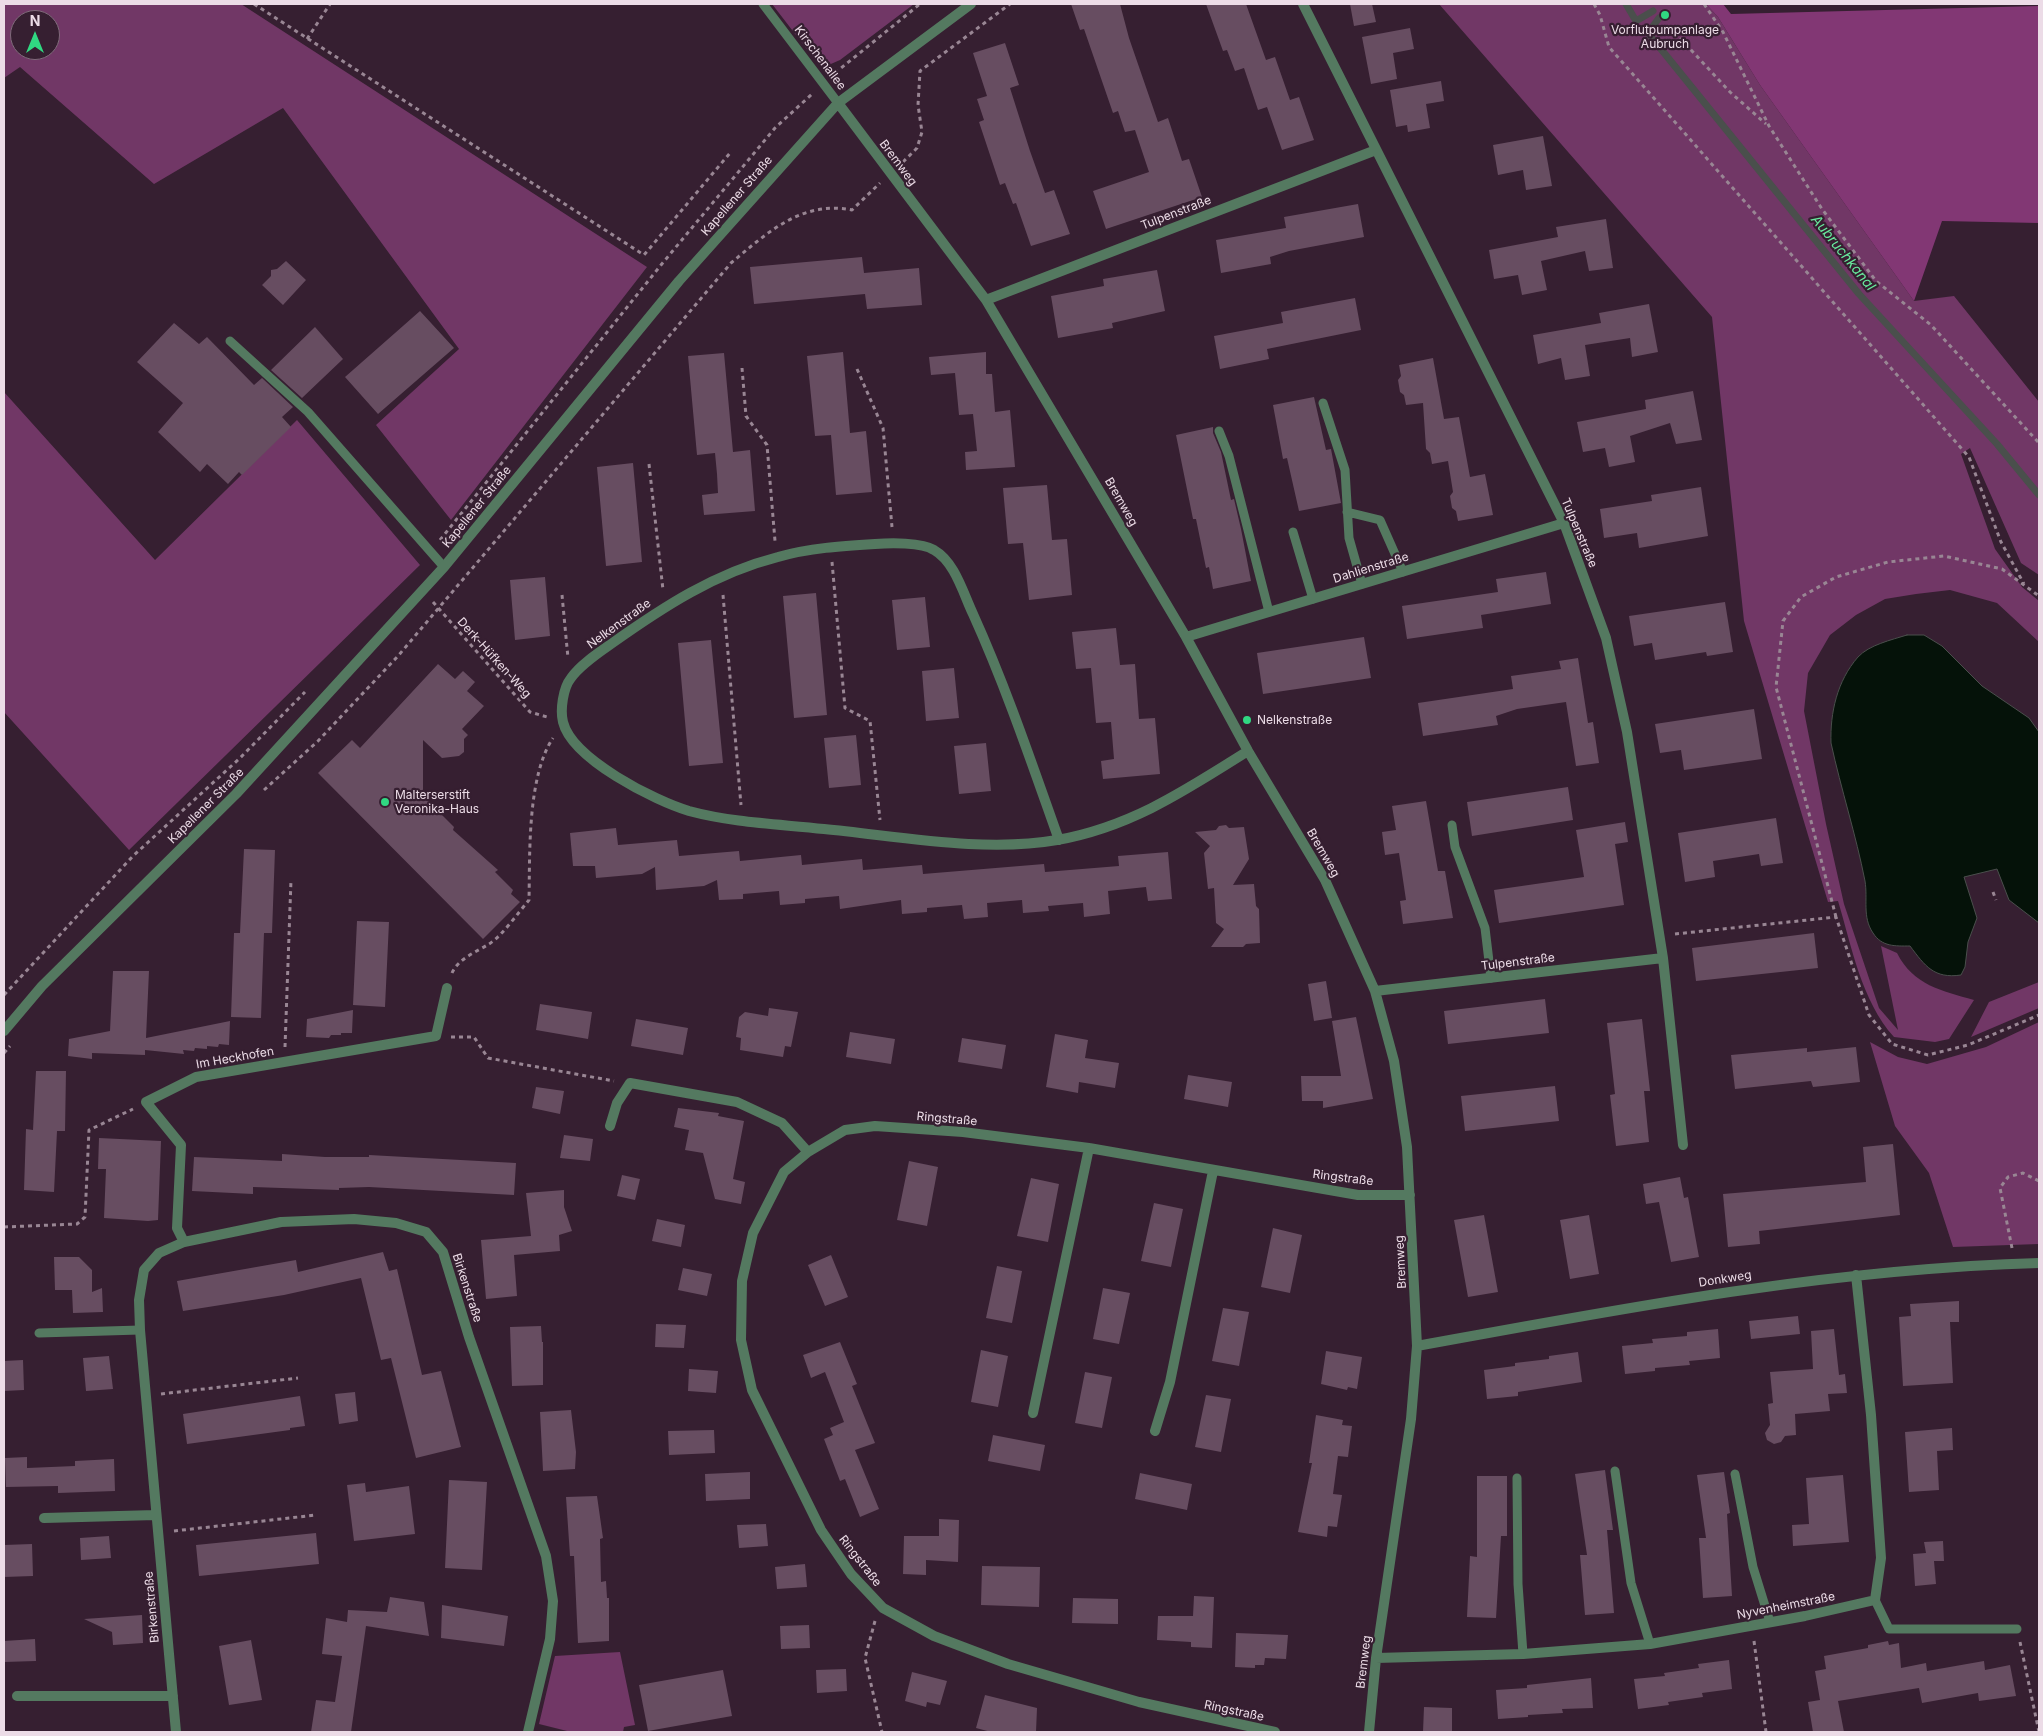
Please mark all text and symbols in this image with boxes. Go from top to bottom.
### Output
marker: Vorflutpumpanlage Aubruch [1659,9,1671,21]
north arrow [10,10,60,60]
text: N [30,12,40,29]
street label: Kirschenallee [791,23,849,93]
place label: Vorflutpumpanlage Aubruch [1611,23,1719,51]
street label: Bremweg [876,137,920,189]
street label: Kapellener Straße [698,153,776,239]
street label: Tulpenstraße [1139,193,1213,233]
water label: Aubruchkanal [1807,212,1879,294]
street label: Kapellener Straße [440,463,514,551]
street label: Bremweg [1101,475,1141,529]
street label: Tulpenstraße [1558,496,1600,570]
street label: Dahlienstraße [1331,550,1411,586]
street label: Nelkenstraße [584,596,654,652]
street label: Derk-Hüfken-Weg [454,615,534,701]
place label: Nelkenstraße [1257,713,1332,727]
marker: Nelkenstraße [1241,714,1253,726]
street label: Kapellener Straße [165,765,247,847]
place label: Malterserstift Veronika-Haus [395,788,479,816]
marker: Malterserstift Veronika-Haus [379,796,391,808]
street label: Bremweg [1303,826,1343,880]
street label: Tulpenstraße [1480,950,1556,974]
street label: Im Heckhofen [195,1044,275,1072]
street label: Ringstraße [916,1109,978,1129]
street label: Ringstraße [1312,1167,1374,1189]
street label: Bremweg [1392,1235,1410,1289]
street label: Birkenstraße [449,1252,485,1324]
street label: Donkweg [1697,1268,1753,1290]
street label: Ringstraße [836,1533,884,1589]
street label: Birkenstraße [142,1571,162,1643]
street label: Nyvenheimstraße [1736,1589,1836,1623]
street label: Bremweg [1354,1635,1374,1689]
street label: Ringstraße [1203,1698,1265,1724]

